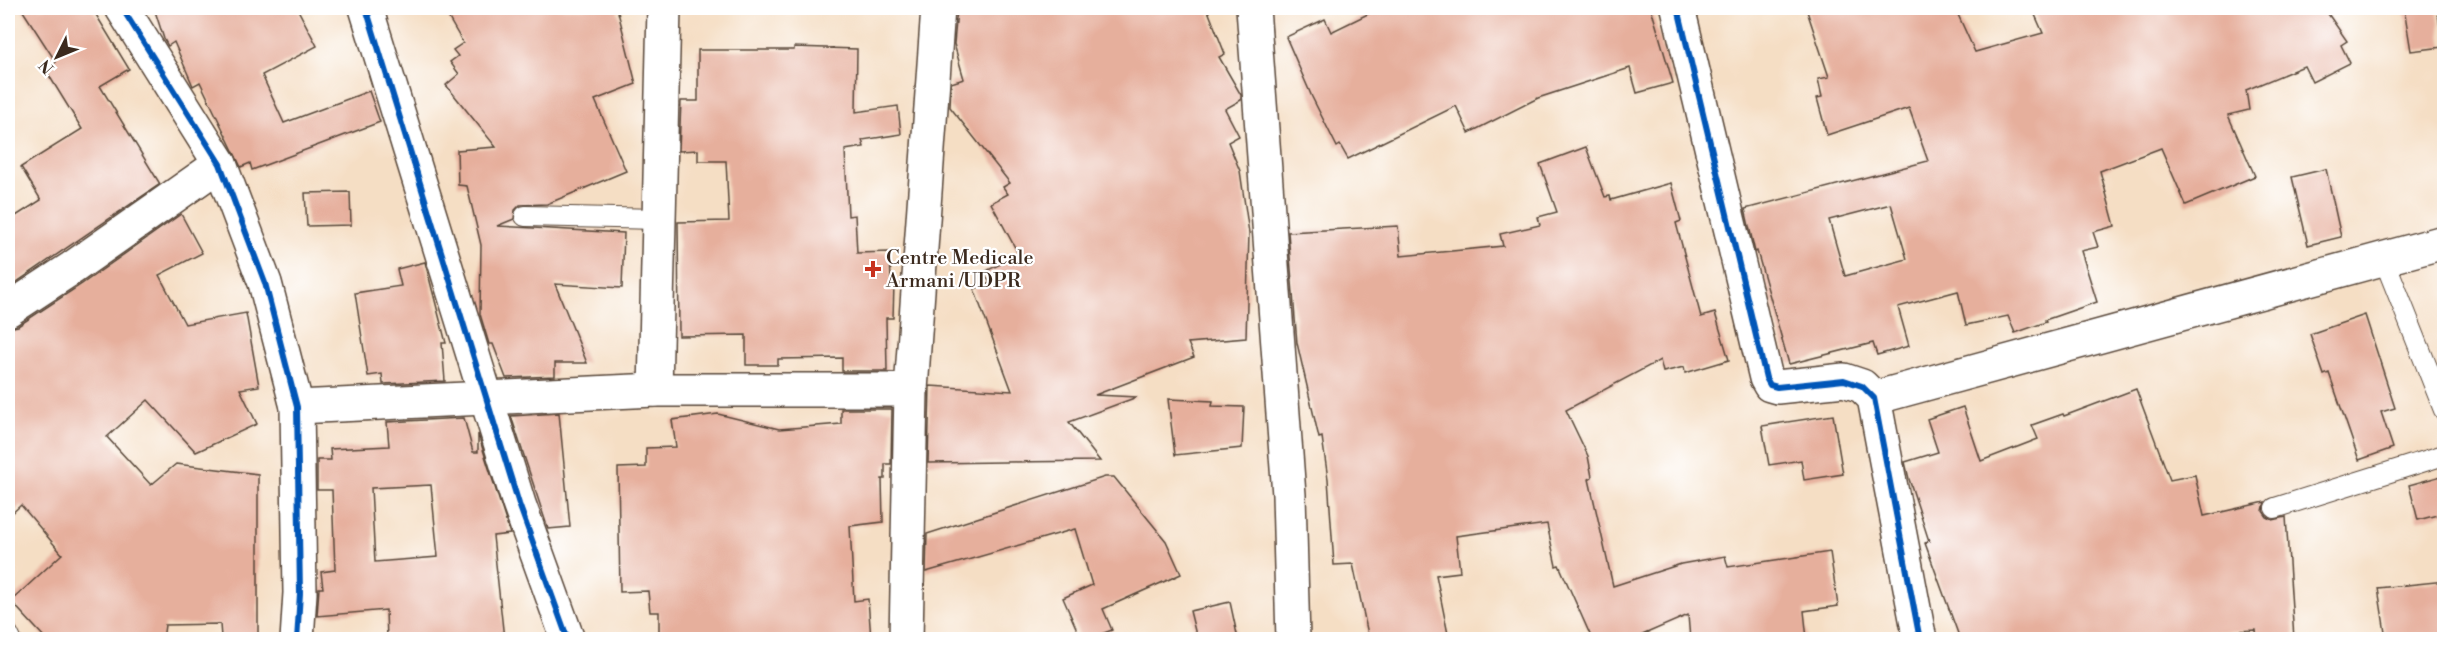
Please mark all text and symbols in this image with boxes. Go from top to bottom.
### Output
north arrow [27,27,87,87]
text: N [35,55,58,78]
place label: Centre Medicale Armani /UDPR [885,246,1034,294]
marker: Centre Medicale Armani /UDPR [864,260,882,278]

